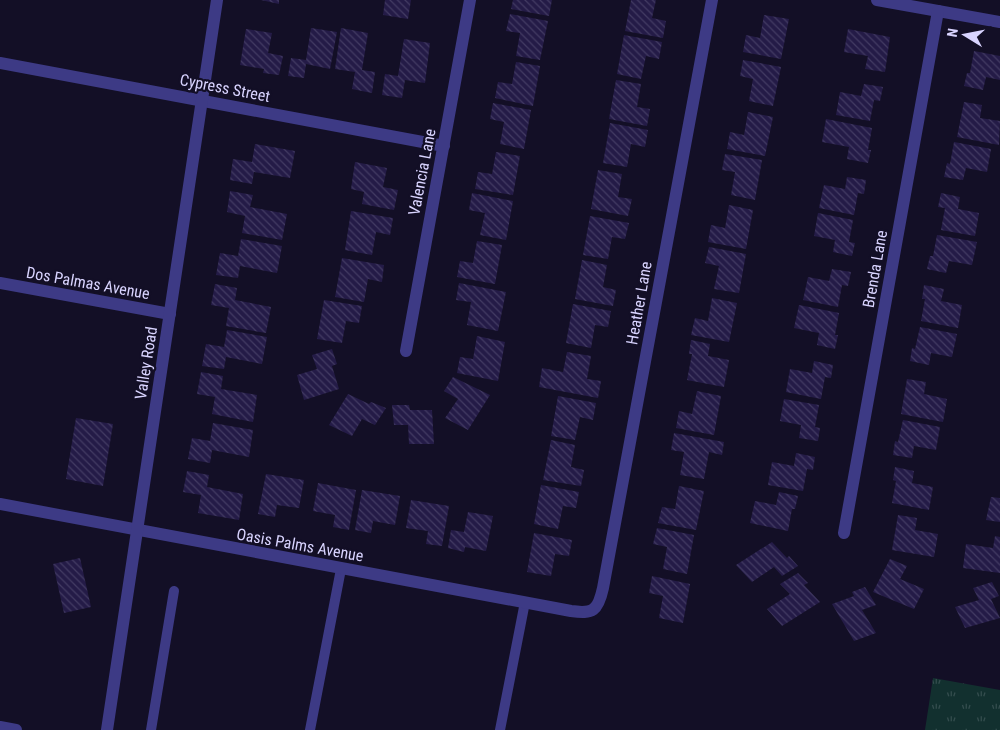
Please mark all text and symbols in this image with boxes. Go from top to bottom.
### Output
north arrow [940,10,990,60]
text: N [944,27,961,38]
street label: Cypress Street [178,70,272,106]
street label: Valencia Lane [404,127,440,217]
street label: Brenda Lane [859,229,891,309]
street label: Heather Lane [622,260,656,346]
street label: Dos Palmas Avenue [25,263,151,303]
street label: Valley Road [131,325,161,401]
street label: Oasis Palms Avenue [235,524,365,566]

